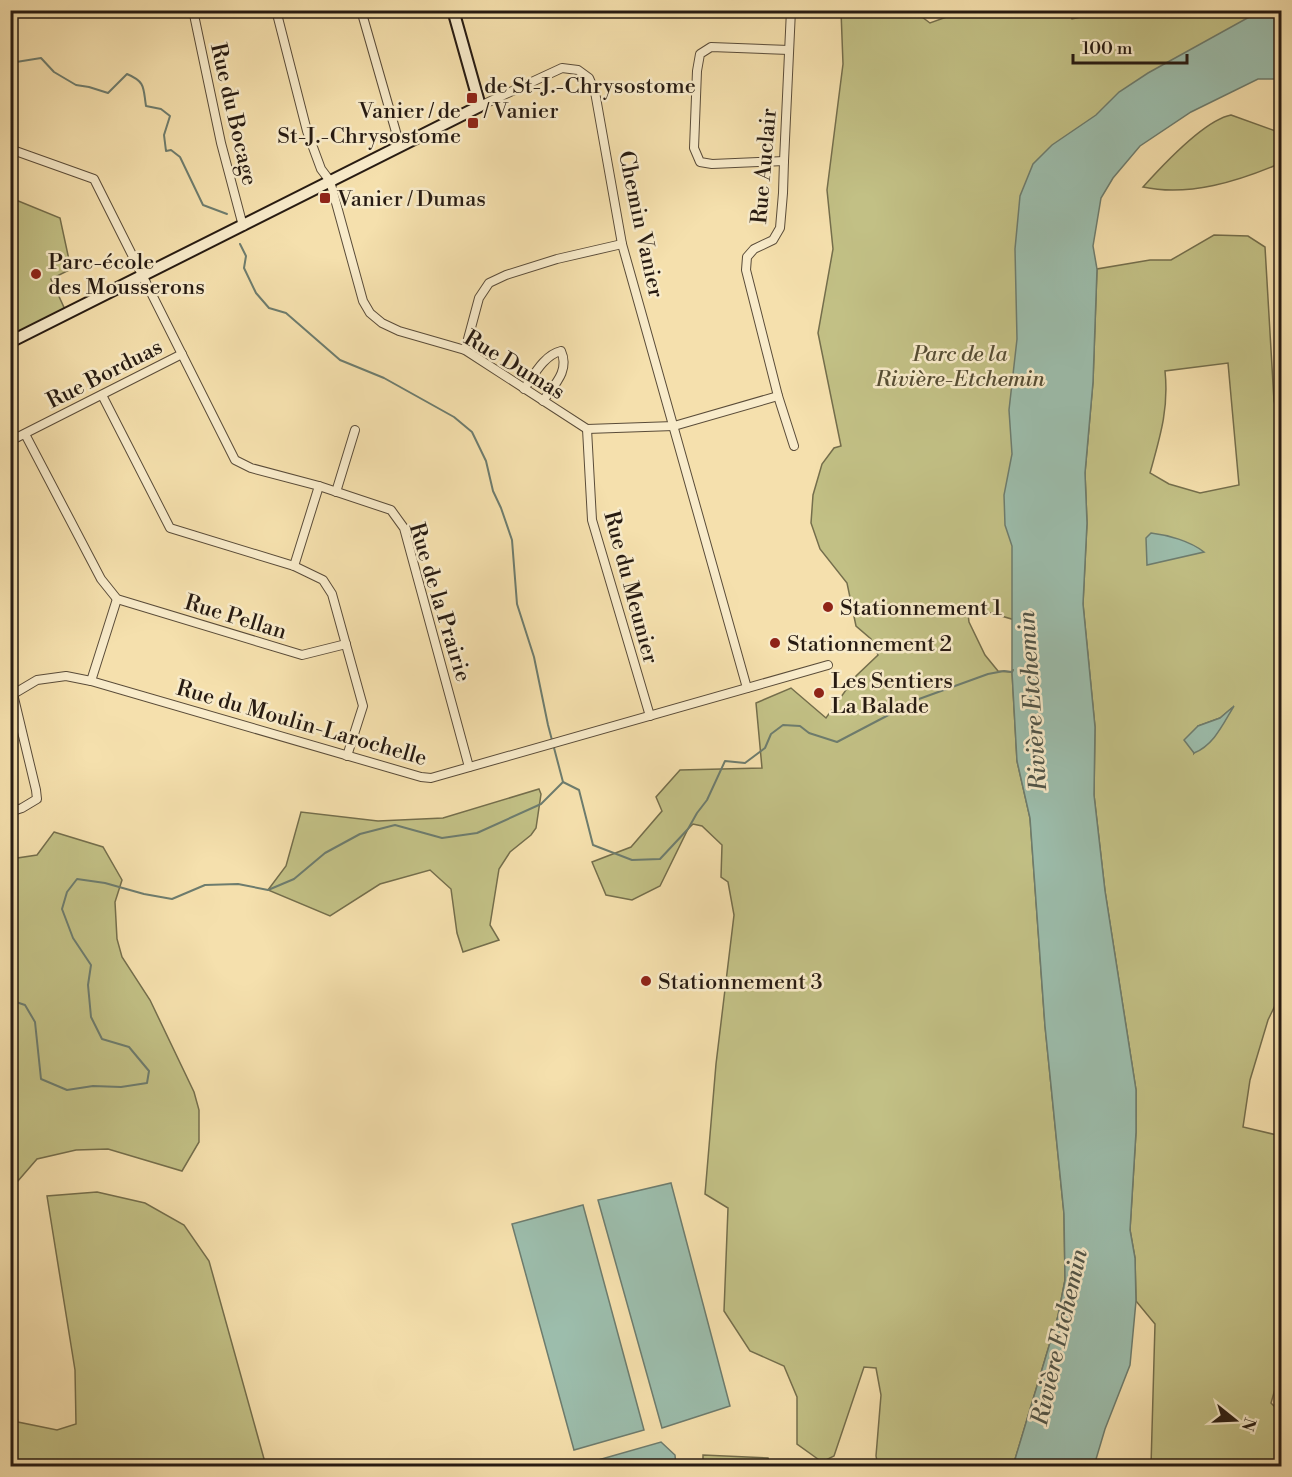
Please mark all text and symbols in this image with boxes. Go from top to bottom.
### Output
scale bar [1073,27,1187,65]
text: 100 m [1082,37,1133,60]
street label: Rue du Bocage [204,41,263,188]
place label: de St-J.-Chrysostome / Vanier [483,73,696,125]
marker: de St-J.-Chrysostome / Vanier [465,91,479,105]
place label: Vanier / de St-J.-Chrysostome [277,98,461,150]
street label: Rue Auclair [746,107,783,225]
marker: Vanier / de St-J.-Chrysostome [466,116,480,130]
street label: Chemin Vanier [612,148,669,300]
place label: Vanier / Dumas [336,186,486,213]
marker: Vanier / Dumas [318,191,332,205]
place label: Parc-école des Mousserons [48,249,205,301]
marker: Parc-école des Mousserons [29,267,43,281]
street label: Rue Dumas [459,325,570,406]
street label: Rue Borduas [42,334,167,415]
park label: Parc de la Rivière-Etchemin [874,341,1045,393]
street label: Rue du Meunier [597,508,664,667]
street label: Rue de la Prairie [403,520,477,685]
street label: Rue Pellan [181,589,290,646]
place label: Stationnement 1 [840,595,1002,622]
marker: Stationnement 1 [821,600,835,614]
water label: Rivière Etchemin [1012,609,1054,793]
place label: Stationnement 2 [787,631,952,658]
marker: Stationnement 2 [768,636,782,650]
place label: Les Sentiers La Balade [831,668,953,720]
street label: Rue du Moulin-Larochelle [173,675,430,772]
marker: Les Sentiers La Balade [812,686,826,700]
place label: Stationnement 3 [658,969,823,996]
marker: Stationnement 3 [639,974,653,988]
water label: Rivière Etchemin [1025,1245,1095,1429]
north arrow [1205,1390,1265,1450]
text: N [1237,1415,1260,1434]

